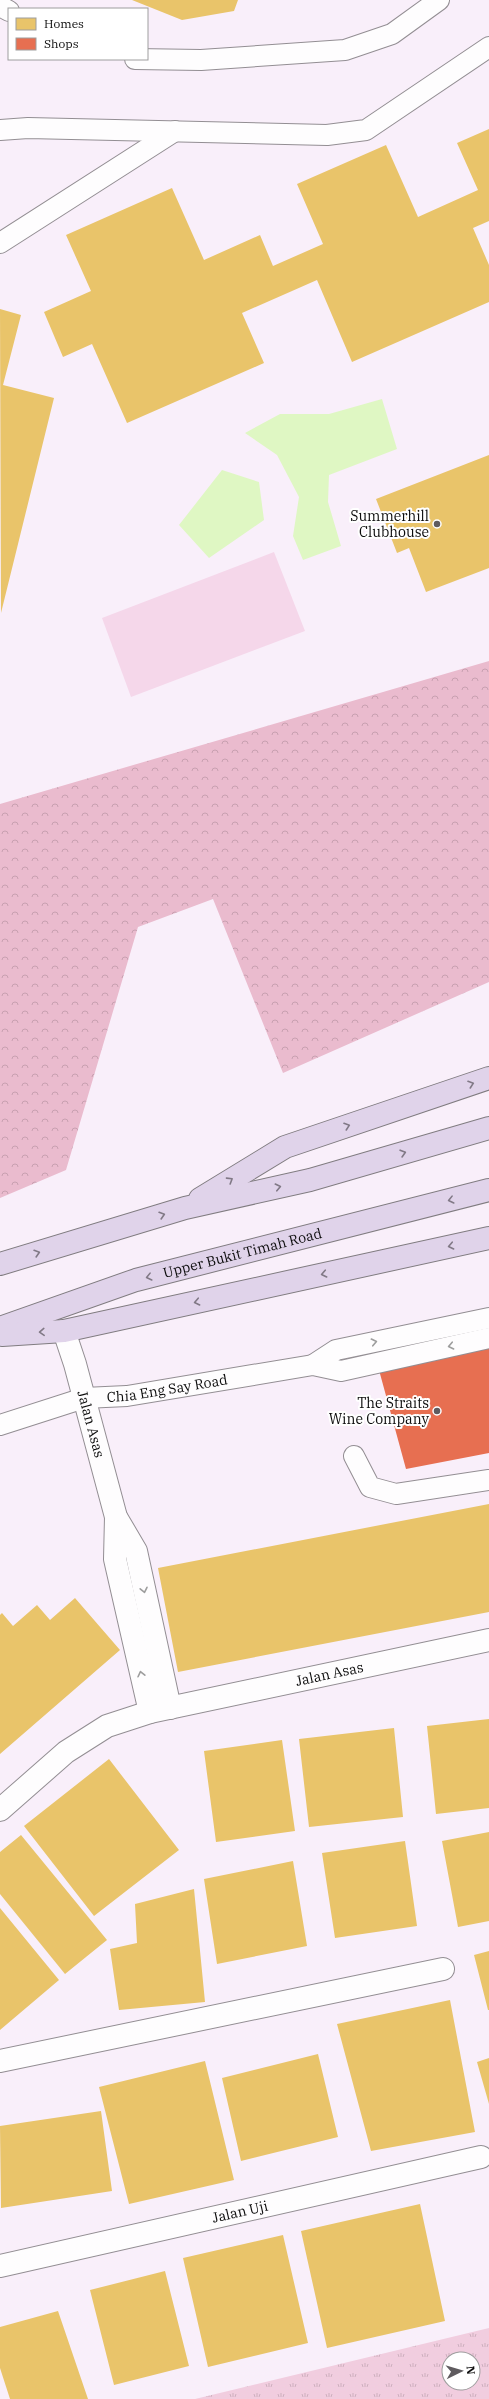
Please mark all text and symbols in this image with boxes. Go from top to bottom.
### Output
legend [8,8,148,60]
text: Homes [44,16,84,31]
text: Shops [44,36,79,51]
place label: Summerhill Clubhouse [350,507,429,541]
marker: Summerhill Clubhouse [432,519,442,529]
one-way arrow [467,1080,474,1089]
one-way arrow [344,1122,351,1130]
one-way arrow [399,1149,406,1158]
one-way arrow [226,1177,233,1185]
one-way arrow [275,1184,281,1192]
one-way arrow [448,1195,454,1203]
one-way arrow [158,1211,165,1220]
street label: Upper Bukit Timah Road [161,1224,324,1282]
one-way arrow [448,1242,454,1250]
one-way arrow [34,1249,41,1258]
one-way arrow [321,1270,327,1278]
one-way arrow [146,1272,153,1281]
one-way arrow [194,1298,200,1306]
one-way arrow [39,1328,45,1337]
one-way arrow [371,1338,377,1346]
one-way arrow [448,1342,454,1350]
street label: Chia Eng Say Road [106,1370,229,1406]
street label: Jalan Asas [73,1388,109,1460]
place label: The Straits Wine Company [329,1394,430,1428]
marker: The Straits Wine Company [432,1406,442,1416]
one-way arrow [140,1586,148,1593]
street label: Jalan Asas [294,1658,365,1690]
one-way arrow [137,1671,145,1677]
street label: Jalan Uji [210,2197,270,2227]
north arrow [441,2351,481,2391]
text: N [464,2365,478,2375]

